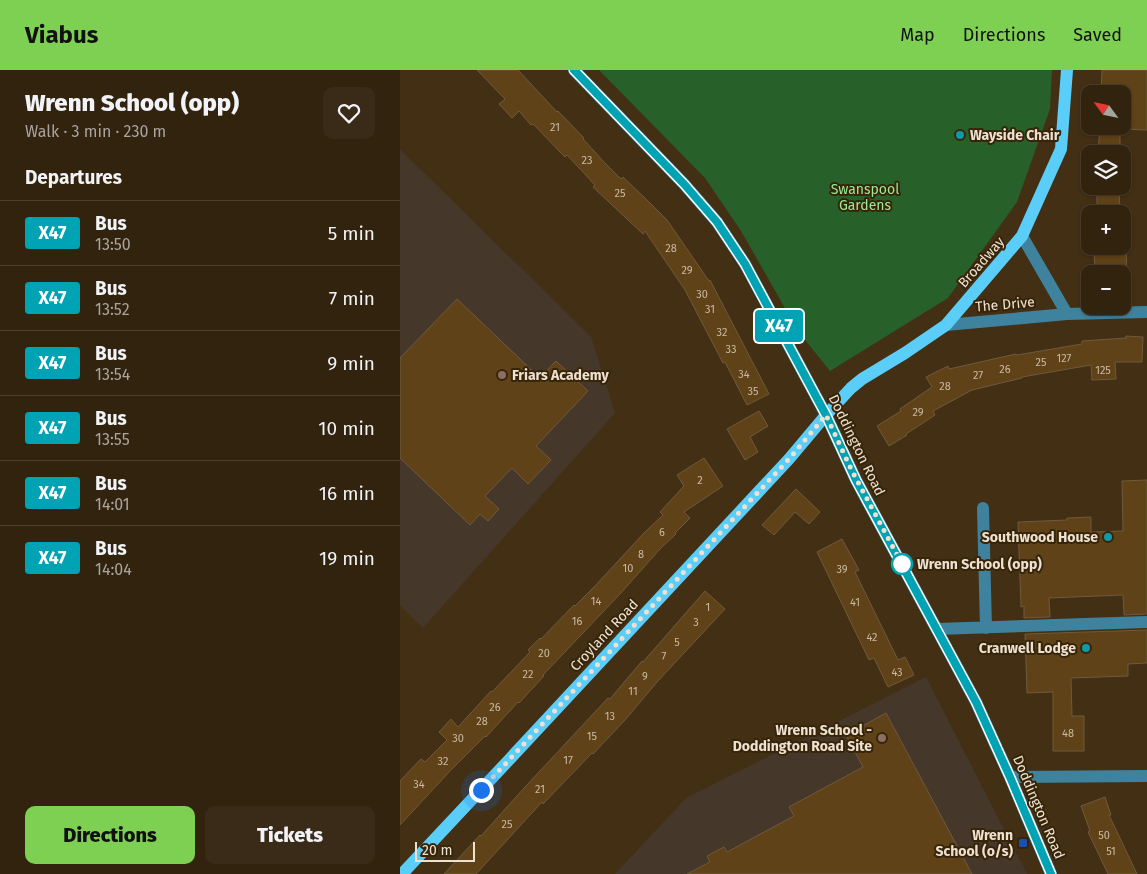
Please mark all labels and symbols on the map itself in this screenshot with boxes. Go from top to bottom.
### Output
north arrow [1081,85,1131,135]
house number: 21 [550,121,560,134]
place label: Wayside Chair [970,127,1060,144]
marker: Wayside Chair [954,129,966,141]
house number: 23 [582,154,592,167]
park label: Swanspool Gardens [831,181,899,214]
house number: 25 [615,187,626,200]
street label: Broadway [955,233,1008,291]
house number: 28 [665,242,677,255]
house number: 29 [681,264,693,277]
house number: 30 [696,288,708,301]
street label: The Drive [975,293,1035,316]
house number: 31 [705,303,715,316]
line badge: X47 [750,310,808,342]
house number: 32 [717,326,727,339]
house number: 33 [726,343,736,356]
house number: 127 [1057,352,1072,365]
house number: 25 [1036,356,1047,369]
house number: 26 [999,363,1011,376]
house number: 125 [1095,364,1111,377]
place label: Friars Academy [512,367,609,384]
house number: 34 [738,368,750,381]
marker: Friars Academy [496,369,508,381]
house number: 27 [973,369,983,382]
house number: 28 [939,380,951,393]
house number: 35 [748,385,759,398]
street label: Doddington Road [825,392,888,499]
house number: 29 [912,406,924,419]
house number: 2 [697,474,703,487]
house number: 6 [659,526,665,539]
place label: Southwood House [982,529,1098,546]
marker: Southwood House [1102,531,1114,543]
house number: 8 [638,548,644,561]
marker: Wrenn School (opp) [891,553,913,575]
place label: Wrenn School (opp) [917,556,1042,573]
house number: 10 [623,562,633,575]
house number: 39 [836,563,848,576]
house number: 14 [591,595,601,608]
street label: Croyland Road [567,596,642,675]
house number: 41 [850,596,860,609]
house number: 1 [706,601,710,614]
house number: 16 [572,615,582,628]
house number: 3 [693,616,699,629]
house number: 42 [866,631,878,644]
house number: 5 [674,636,680,649]
place label: Cranwell Lodge [979,640,1076,657]
marker: Cranwell Lodge [1080,642,1092,654]
house number: 20 [538,647,550,660]
house number: 7 [662,650,667,663]
house number: 43 [891,666,903,679]
house number: 22 [523,668,533,681]
house number: 9 [642,670,648,683]
house number: 11 [628,685,638,698]
house number: 26 [489,701,501,714]
house number: 13 [605,710,615,723]
house number: 28 [476,715,488,728]
place label: Wrenn School - Doddington Road Site [733,722,872,755]
house number: 48 [1062,727,1074,740]
house number: 15 [587,730,598,743]
house number: 30 [452,732,464,745]
marker: Wrenn School - Doddington Road Site [876,732,888,744]
street label: Doddington Road [1009,753,1068,861]
house number: 17 [563,754,573,767]
house number: 32 [438,755,448,768]
house number: 34 [413,778,425,791]
your location [469,778,494,803]
house number: 21 [535,783,545,796]
house number: 25 [502,818,513,831]
place label: Wrenn School (o/s) [935,827,1013,860]
house number: 50 [1098,829,1110,842]
marker: Wrenn School (o/s) [1017,837,1029,849]
scale bar [415,839,475,862]
house number: 51 [1106,845,1116,858]

